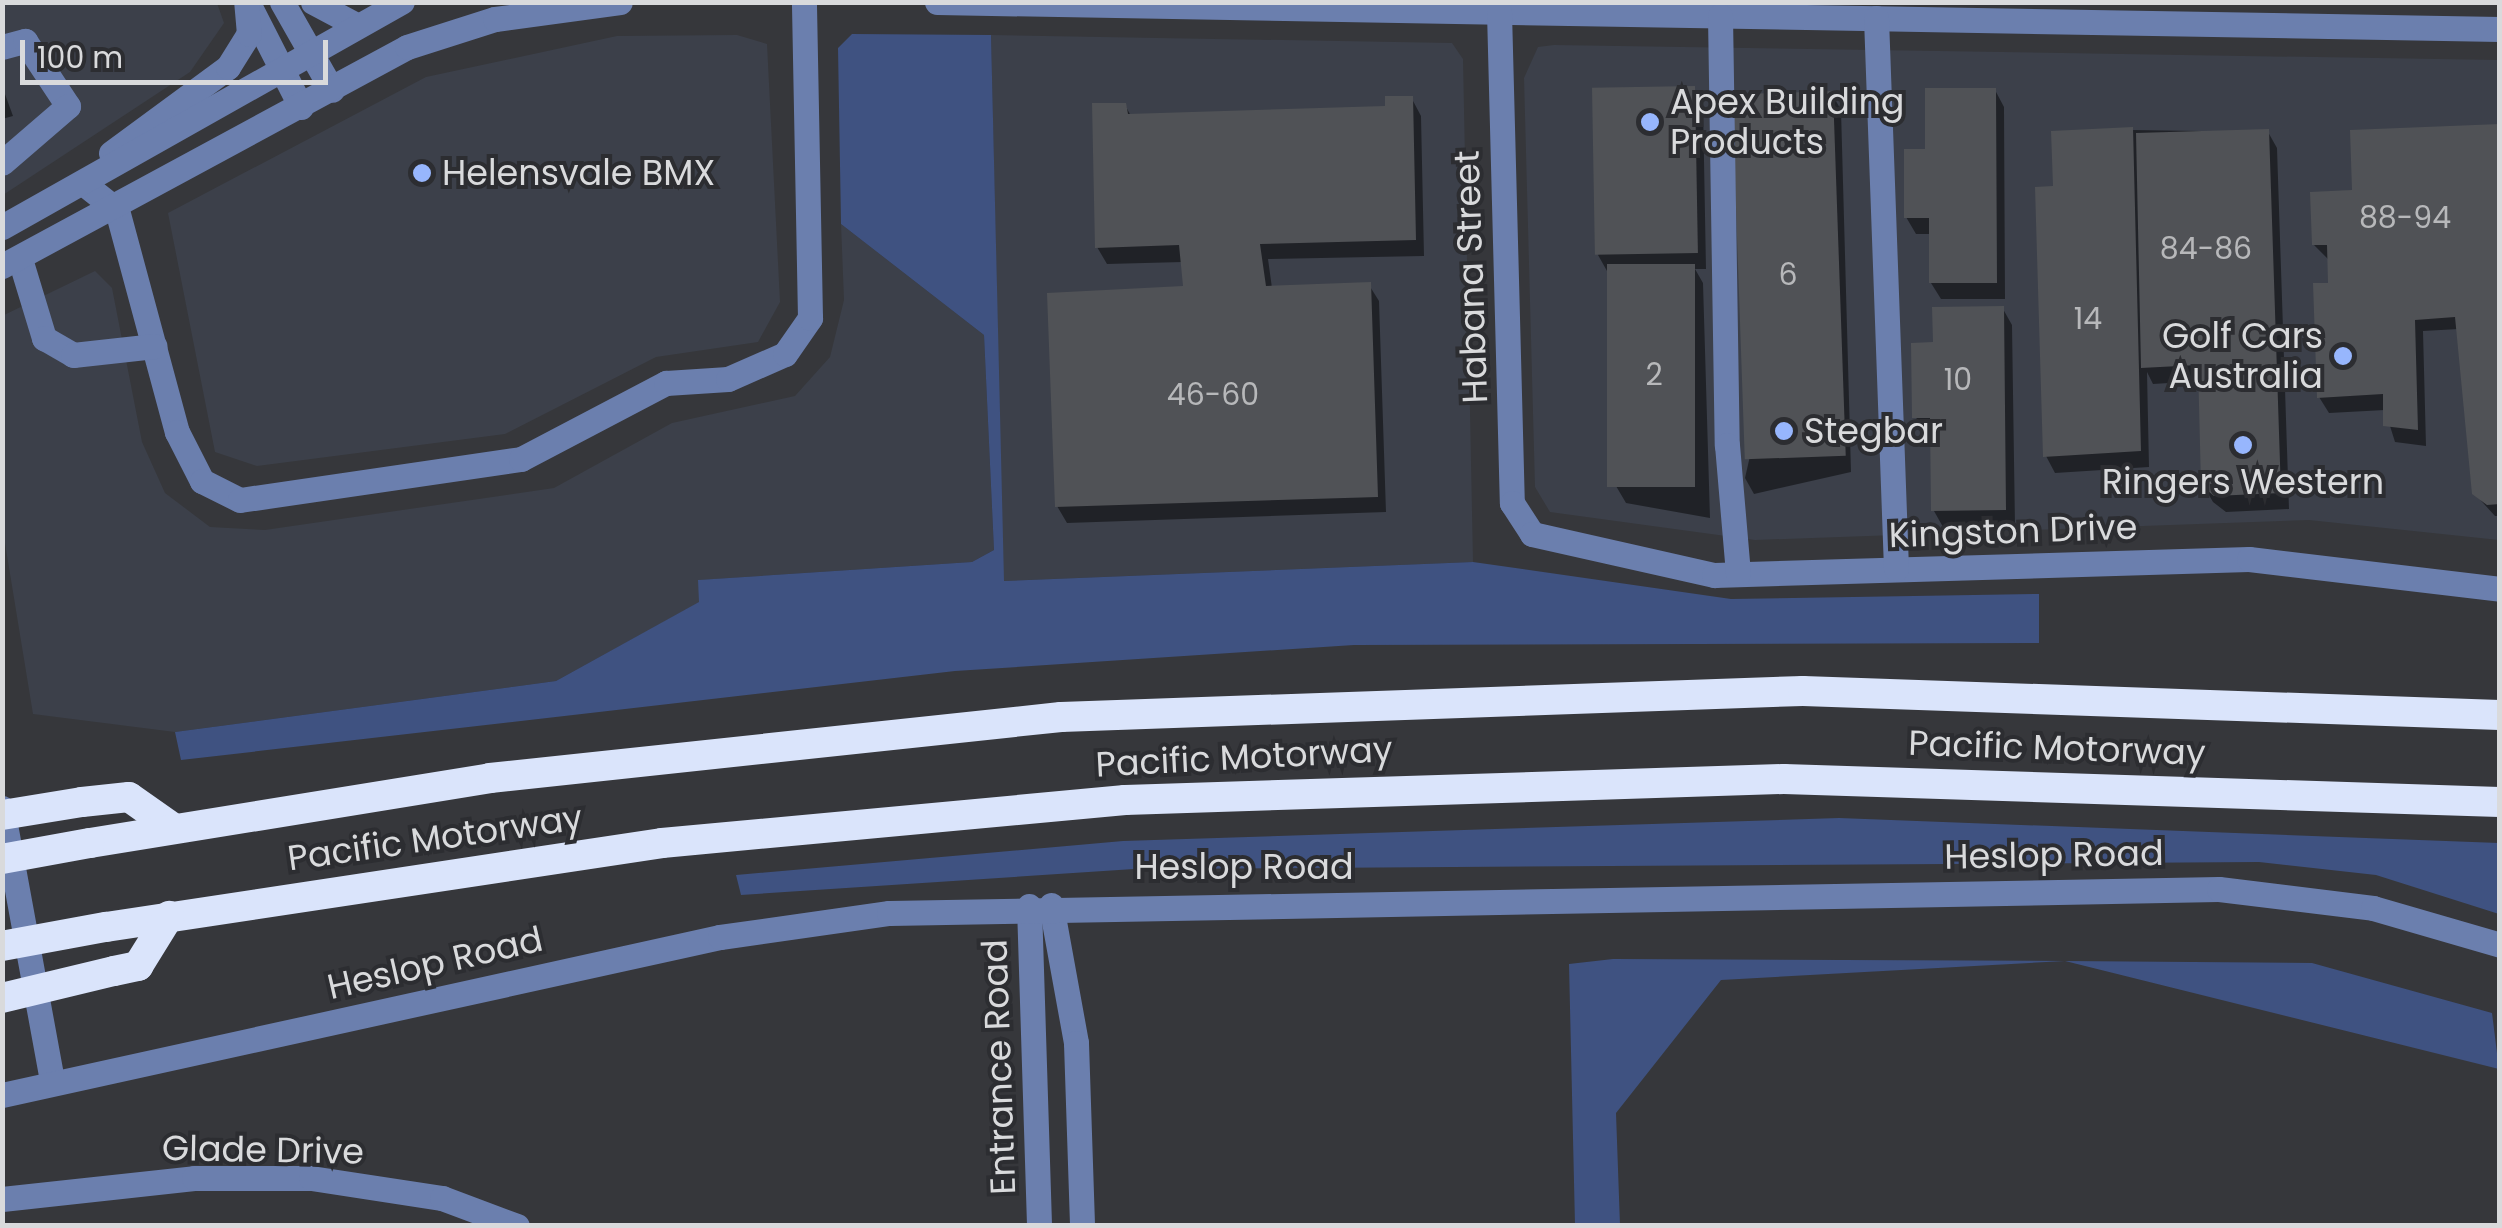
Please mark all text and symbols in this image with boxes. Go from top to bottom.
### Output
scale bar [25,20,332,82]
text: 100 m [37,36,123,79]
place label: Apex Building Products [1670,81,1904,163]
marker: Apex Building Products [1639,111,1661,133]
street label: Habana Street [1446,150,1496,404]
place label: Helensvale BMX [442,152,715,194]
marker: Helensvale BMX [411,162,433,184]
house number: 88-94 [2359,200,2451,236]
house number: 84-86 [2160,231,2252,267]
house number: 6 [1778,257,1798,293]
house number: 14 [2074,301,2102,337]
place label: Golf Cars Australia [2162,315,2323,397]
marker: Golf Cars Australia [2332,345,2354,367]
house number: 2 [1645,357,1663,393]
house number: 10 [1944,362,1972,398]
house number: 46-60 [1167,377,1259,413]
place label: Stegbar [1804,410,1943,452]
marker: Stegbar [1773,420,1795,442]
marker: Ringers Western [2232,434,2254,456]
place label: Ringers Western [2102,461,2384,503]
street label: Kingston Drive [1888,506,2138,556]
street label: Pacific Motorway [1908,722,2206,774]
street label: Pacific Motorway [1094,728,1394,786]
street label: Pacific Motorway [285,797,585,879]
street label: Heslop Road [1944,832,2164,878]
street label: Heslop Road [1134,846,1354,888]
street label: Heslop Road [323,918,547,1008]
street label: Entrance Road [974,939,1024,1195]
street label: Glade Drive [162,1127,364,1173]

